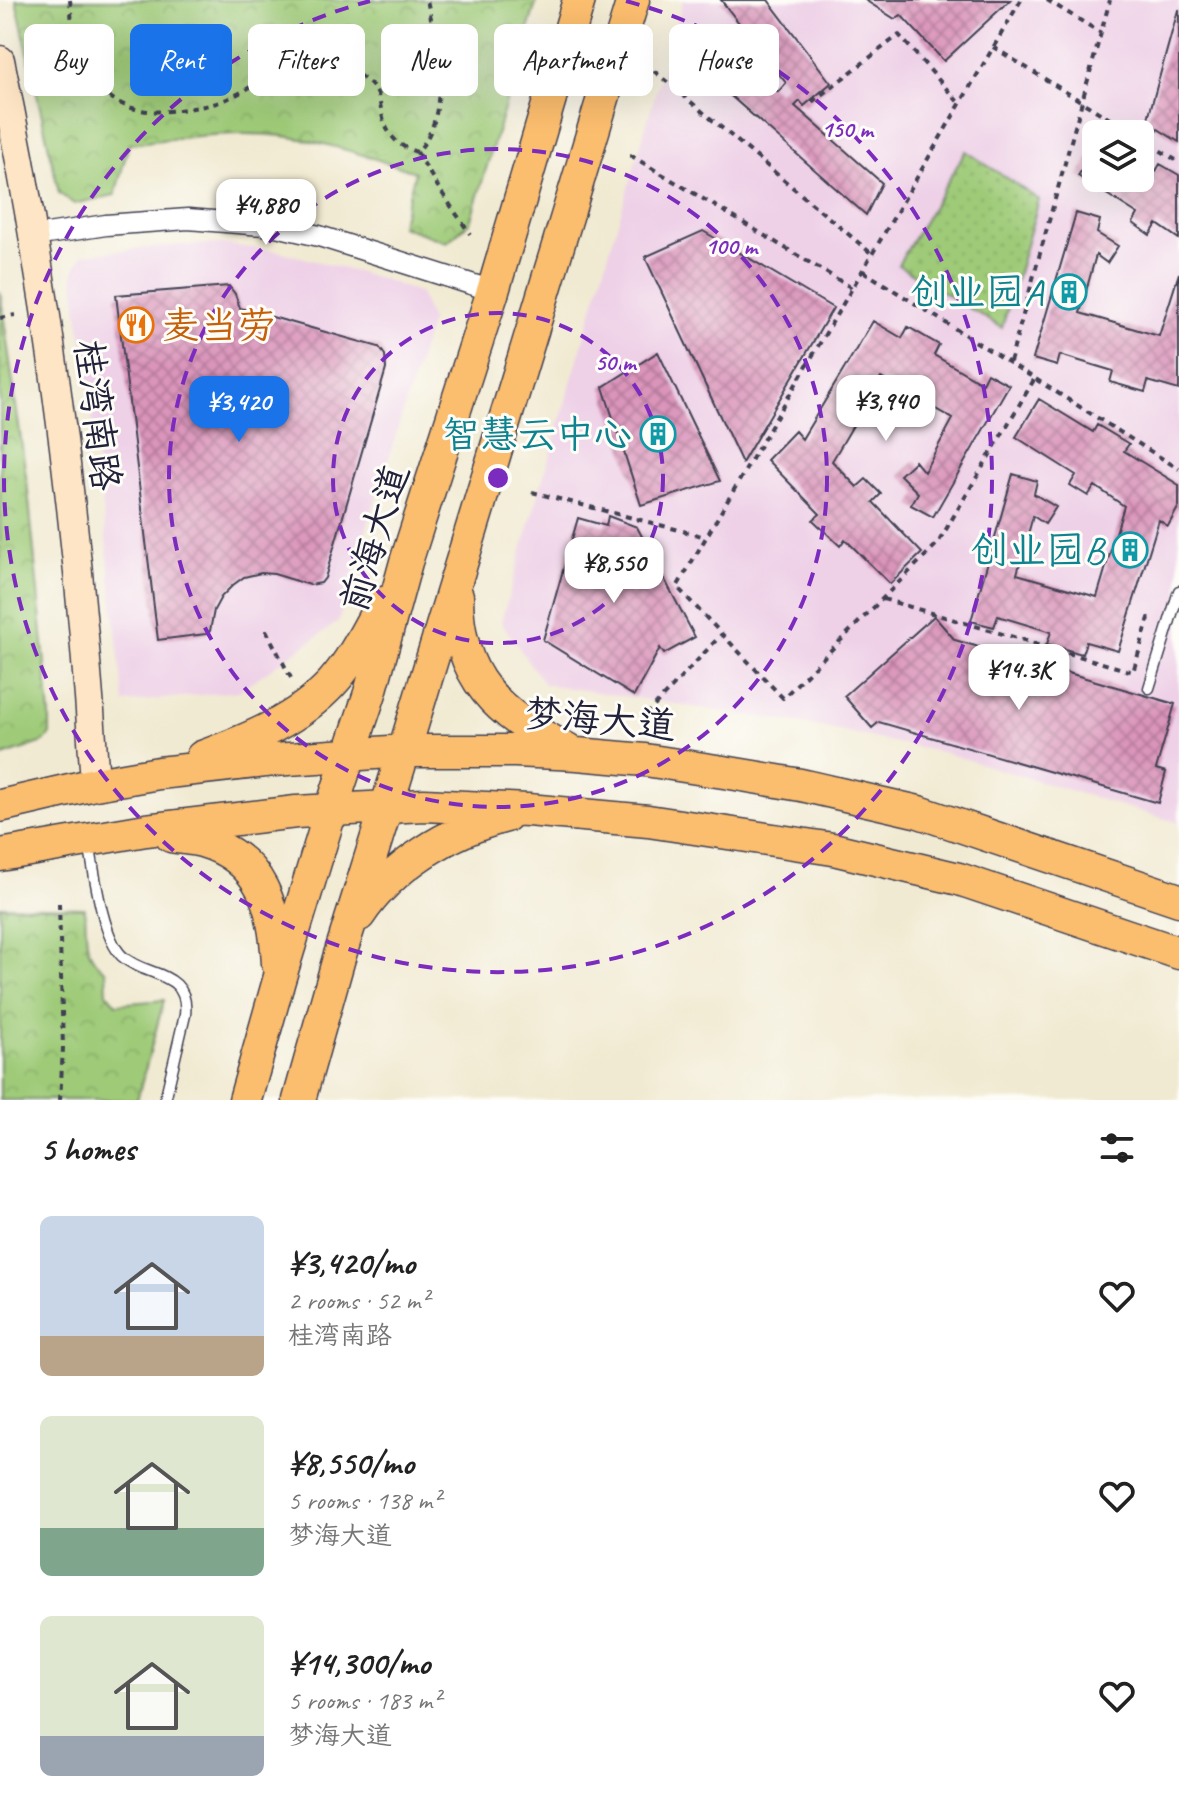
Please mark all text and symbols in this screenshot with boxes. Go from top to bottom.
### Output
chip: Buy [24,24,114,96]
chip: Rent [130,24,232,96]
chip: Filters [248,24,365,96]
chip: New [381,24,478,96]
chip: Apartment [494,24,653,96]
chip: House [669,24,779,96]
text: 150 m [821,114,875,144]
map controls [1082,120,1154,192]
button: layers [1082,120,1154,192]
pin: ¥4,880 [201,179,331,247]
text: ¥4,880 [234,188,298,221]
text: 100 m [705,231,759,261]
place label: 创业园A [910,269,1045,316]
building icon: 创业园A [1050,273,1088,311]
place label: 麦当劳 [162,302,276,349]
restaurant icon: 麦当劳 [117,306,155,344]
street label: 桂湾南路 [65,337,130,493]
text: 50 m [595,347,638,377]
pin: ¥3,940 [821,375,951,443]
pin: ¥3,420 [174,376,304,444]
text: ¥3,940 [854,384,918,417]
text: ¥3,420 [207,385,271,418]
place label: 智慧云中心 [442,411,632,458]
building icon: 智慧云中心 [639,415,677,453]
street label: 前海大道 [330,459,419,618]
centre of rings [484,464,512,492]
place label: 创业园B [970,527,1106,574]
building icon: 创业园B [1111,531,1149,569]
pin: ¥8,550 [549,537,679,605]
text: ¥8,550 [583,546,645,579]
pin: ¥14.3K [954,644,1084,712]
text: ¥14.3K [986,653,1052,686]
street label: 梦海大道 [522,689,678,750]
icon: filters [1095,1126,1139,1170]
text: 5 homes [40,1127,135,1170]
text: ¥3,420/mo [288,1241,415,1284]
icon: home [104,1248,200,1344]
icon: heart [1095,1274,1139,1318]
text: 2 rooms · 52 m² [288,1284,429,1317]
text: 桂湾南路 [288,1319,392,1352]
text: ¥8,550/mo [288,1441,414,1484]
icon: home [104,1448,200,1544]
icon: heart [1095,1474,1139,1518]
text: 5 rooms · 138 m² [288,1484,440,1517]
text: 梦海大道 [288,1519,392,1552]
text: ¥14,300/mo [288,1641,430,1684]
icon: home [104,1648,200,1744]
icon: heart [1095,1674,1139,1718]
text: 5 rooms · 183 m² [288,1684,440,1717]
text: 梦海大道 [288,1719,392,1752]

